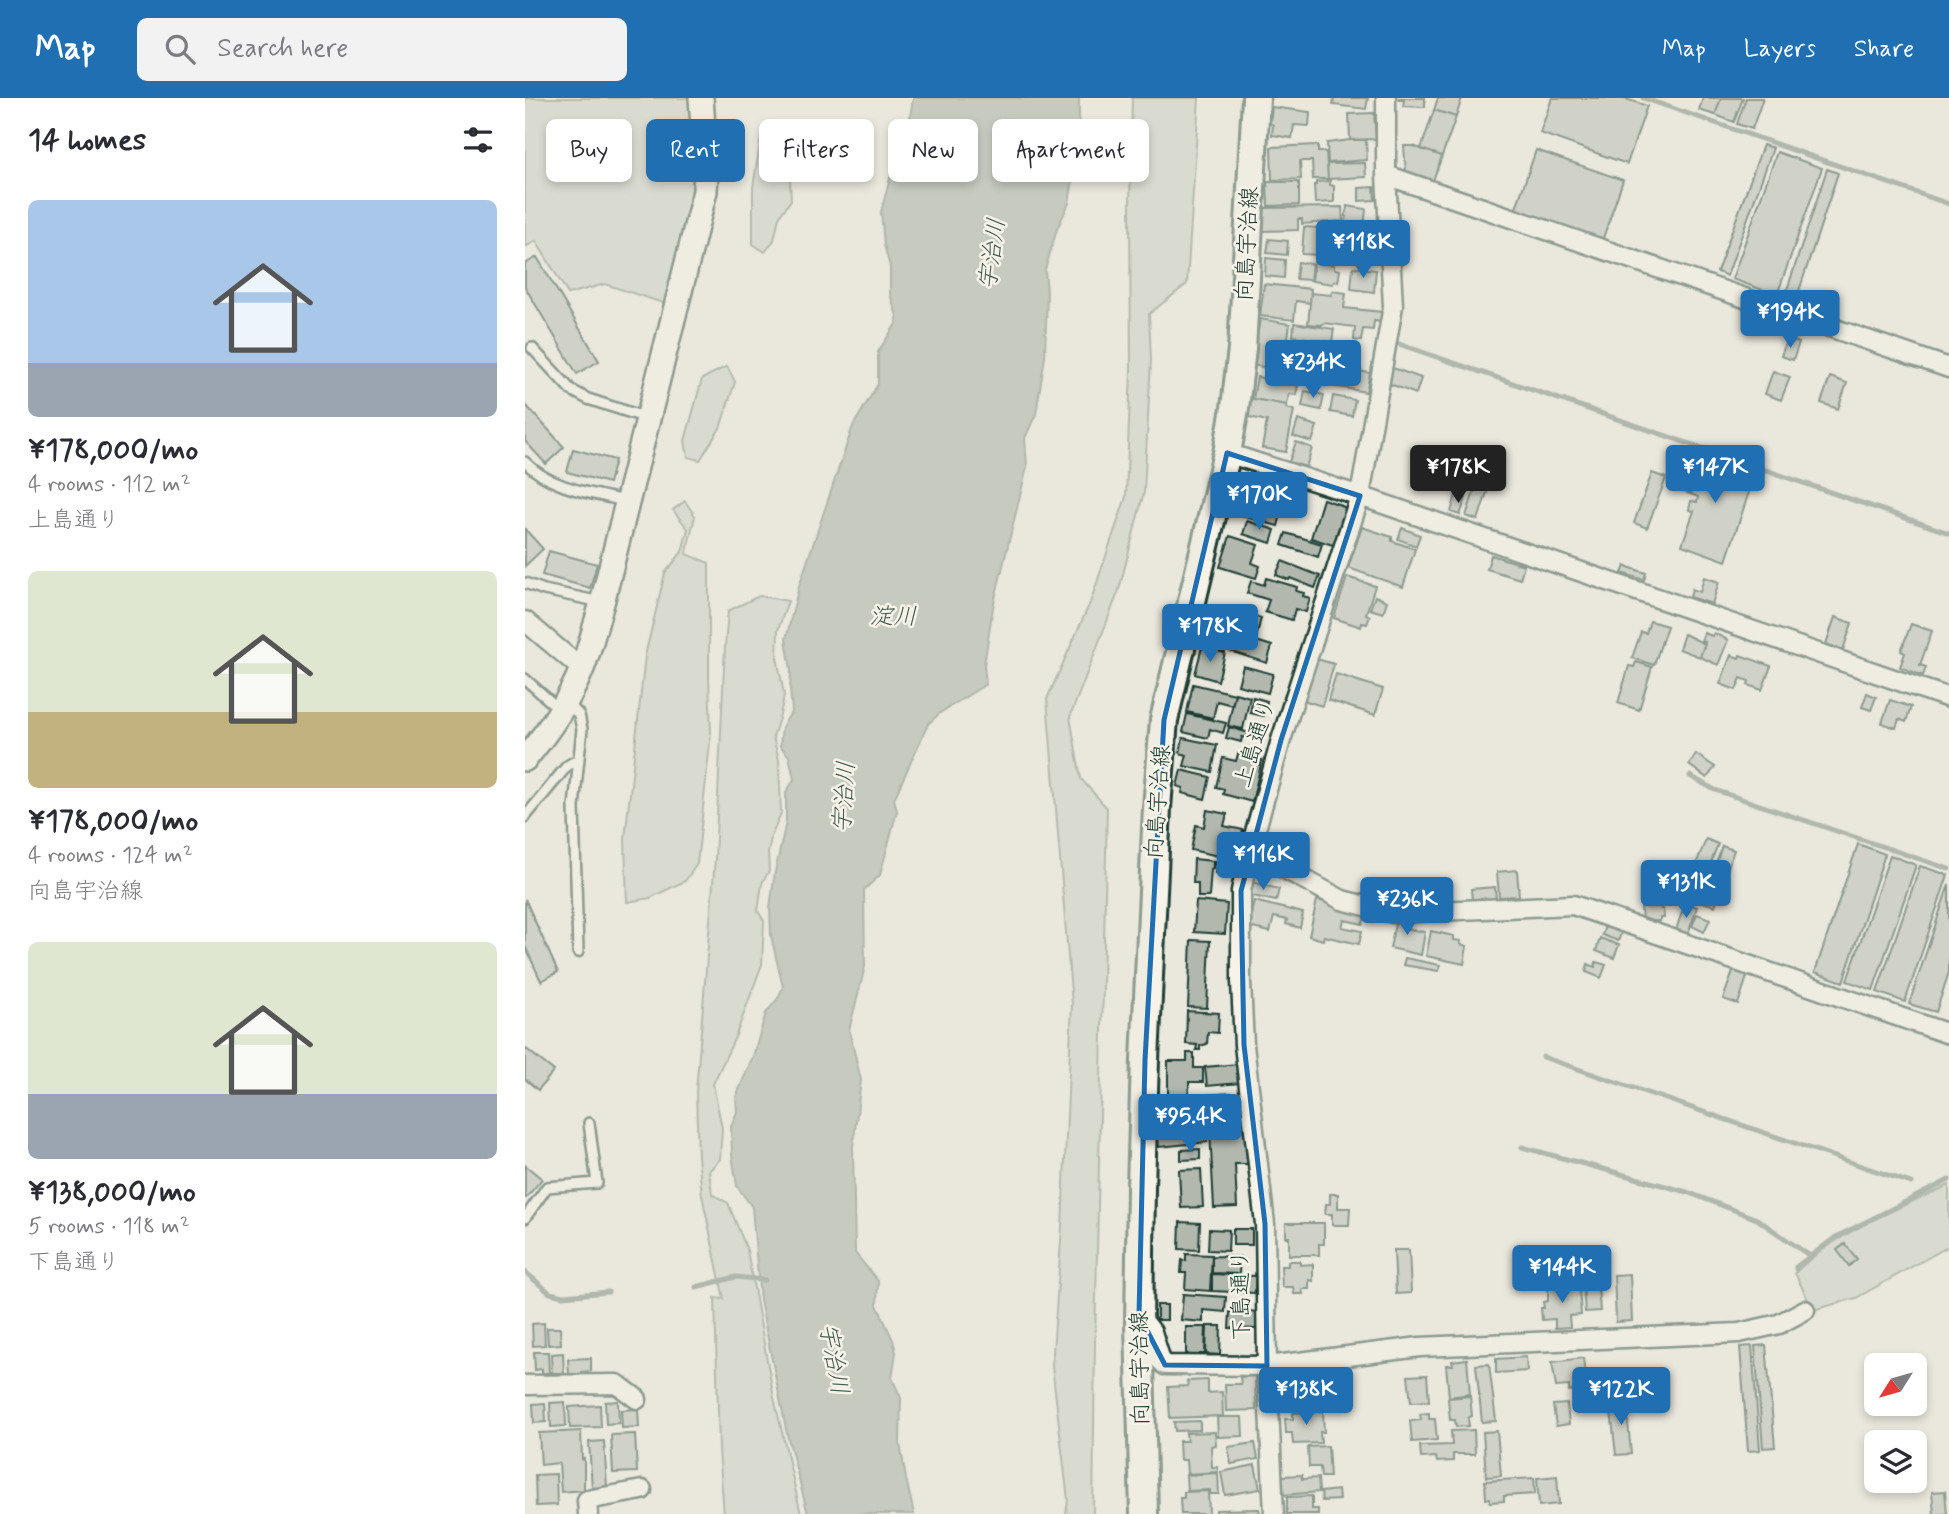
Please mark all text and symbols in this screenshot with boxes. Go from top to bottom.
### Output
search box [137,18,627,81]
text: Map [35,27,95,71]
icon: search [161,30,199,68]
text: Search here [217,32,348,66]
text: Map [1662,34,1706,65]
text: Layers [1744,34,1816,65]
text: Share [1854,34,1914,65]
chip: Buy [546,119,632,182]
chip: Rent [646,119,745,182]
chip: Filters [759,119,874,182]
chip: New [888,119,978,182]
chip: Apartment [992,119,1149,182]
text: 14 homes [28,121,146,160]
icon: filters [459,121,497,159]
street label: 向島宇治線 [1230,186,1266,302]
water label: 宇治川 [973,216,1013,292]
pin: ¥118K [1314,220,1412,280]
text: ¥118K [1332,228,1394,258]
icon: home [200,245,326,371]
pin: ¥194K [1741,290,1839,350]
text: ¥194K [1756,298,1824,328]
pin: ¥234K [1264,341,1362,400]
text: ¥234K [1281,348,1345,378]
text: ¥178,000/mo [28,431,198,470]
pin: ¥178K [1409,446,1507,505]
pin: ¥147K [1666,446,1764,505]
text: ¥178K [1426,453,1490,483]
text: ¥147K [1682,453,1748,483]
text: 4 rooms · 112 m² [28,470,191,500]
pin: ¥170K [1210,472,1308,532]
text: ¥170K [1226,480,1292,510]
text: 上島通り [28,506,120,536]
water label: 淀川 [869,602,917,633]
pin: ¥178K [1161,604,1259,664]
text: ¥178K [1178,612,1242,642]
icon: home [200,616,326,742]
street label: 上島通り [1228,695,1284,791]
street label: 向島宇治線 [1140,744,1178,860]
water label: 宇治川 [827,760,863,834]
text: ¥178,000/mo [28,802,198,841]
pin: ¥116K [1214,832,1312,892]
text: ¥116K [1233,840,1293,870]
text: 4 rooms · 124 m² [28,841,193,871]
pin: ¥131K [1637,860,1735,920]
text: ¥131K [1657,868,1715,898]
text: 向島宇治線 [28,877,143,907]
pin: ¥236K [1358,878,1456,937]
text: ¥236K [1376,885,1438,915]
icon: home [200,987,326,1113]
pin: ¥95.4K [1133,1094,1247,1154]
text: ¥95.4K [1154,1102,1226,1132]
text: ¥138,000/mo [28,1173,196,1212]
text: 5 rooms · 118 m² [28,1212,190,1242]
pin: ¥144K [1513,1246,1611,1305]
text: 下島通り [28,1248,120,1278]
street label: 下島通り [1226,1249,1258,1341]
text: ¥144K [1528,1253,1596,1283]
street label: 向島宇治線 [1125,1310,1157,1426]
water label: 宇治川 [811,1321,855,1397]
north arrow [1864,1353,1927,1416]
map controls [1864,1353,1927,1493]
pin: ¥138K [1257,1368,1355,1427]
pin: ¥122K [1572,1368,1670,1427]
text: ¥138K [1275,1375,1337,1405]
text: ¥122K [1588,1375,1654,1405]
button: layers [1864,1430,1927,1493]

